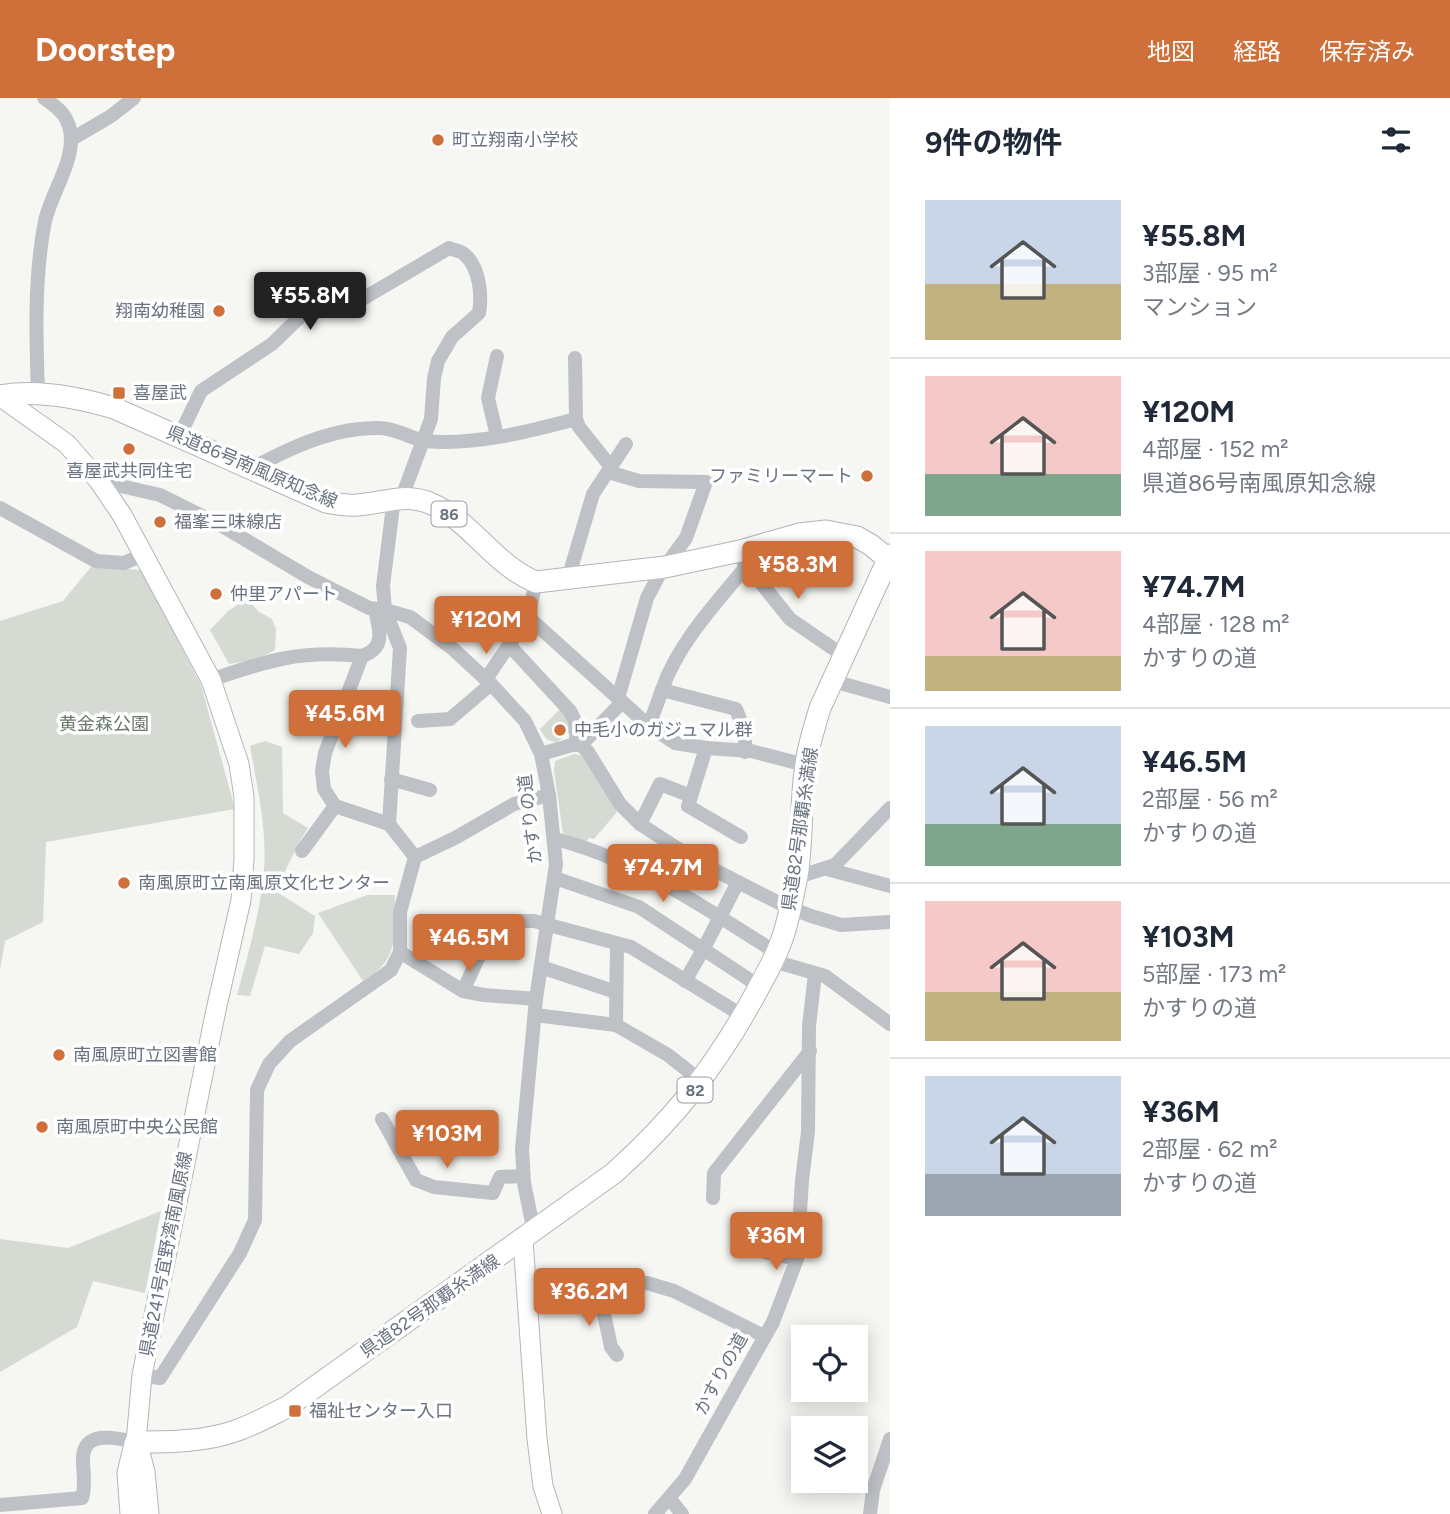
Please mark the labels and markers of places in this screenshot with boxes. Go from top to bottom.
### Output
place label: 町立翔南小学校 [452,129,578,151]
marker: 町立翔南小学校 [430,132,446,148]
pin: ¥55.8M [253,272,367,332]
place label: 翔南幼稚園 [115,300,205,322]
marker: 翔南幼稚園 [211,303,227,319]
place label: 喜屋武 [133,382,187,404]
marker: 喜屋武 [111,385,127,401]
marker: 喜屋武共同住宅 [121,441,137,457]
place label: 喜屋武共同住宅 [66,460,192,482]
place label: ファミリーマート [709,465,853,487]
marker: ファミリーマート [859,468,875,484]
place label: 福峯三味線店 [174,511,282,533]
marker: 福峯三味線店 [152,514,168,530]
pin: ¥58.3M [741,542,855,601]
place label: 仲里アパート [230,583,338,605]
marker: 仲里アパート [208,586,224,602]
pin: ¥120M [437,596,535,656]
pin: ¥45.6M [288,690,402,750]
place label: 中毛小のガジュマル群 [574,719,753,741]
marker: 中毛小のガジュマル群 [552,722,568,738]
pin: ¥74.7M [606,844,720,904]
place label: 南風原町立南風原文化センター [138,872,390,894]
marker: 南風原町立南風原文化センター [116,875,132,891]
pin: ¥46.5M [412,914,526,974]
place label: 南風原町立図書館 [73,1044,217,1066]
marker: 南風原町立図書館 [51,1047,67,1063]
pin: ¥103M [398,1110,496,1170]
place label: 南風原町中央公民館 [56,1116,218,1138]
marker: 南風原町中央公民館 [34,1119,50,1135]
pin: ¥36M [735,1212,817,1272]
pin: ¥36.2M [532,1268,646,1328]
place label: 福祉センター入口 [309,1400,453,1422]
marker: 福祉センター入口 [287,1403,303,1419]

